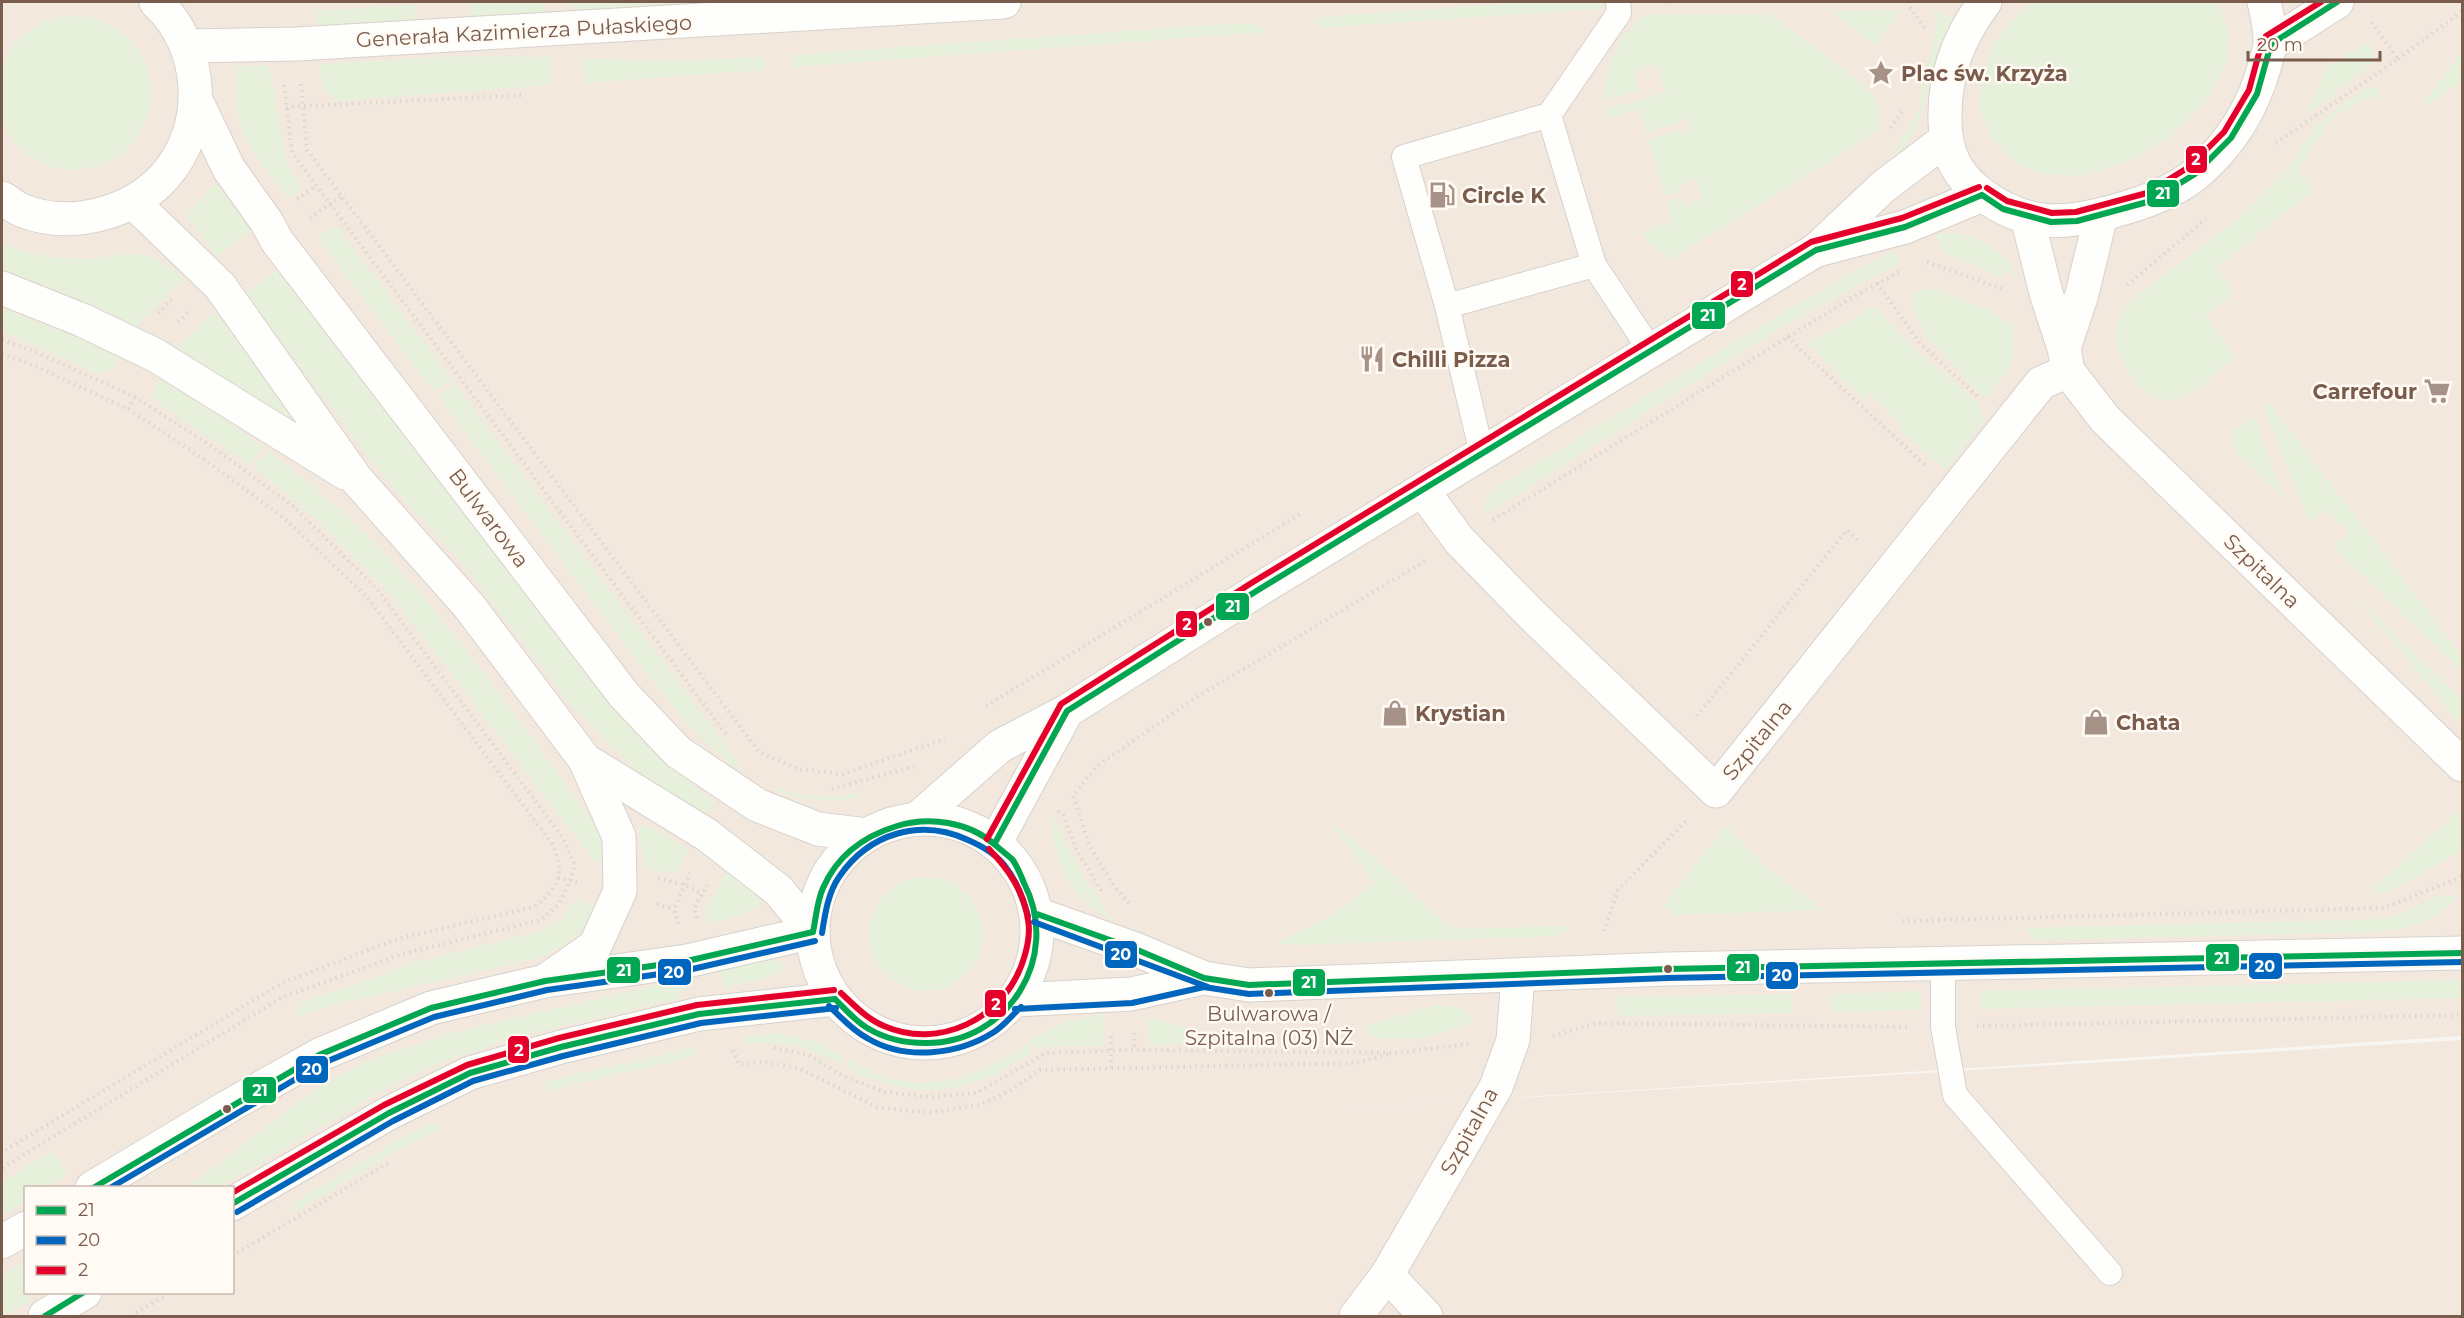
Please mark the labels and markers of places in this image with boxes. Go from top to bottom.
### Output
place icon: Plac św. Krzyża [1866,58,1896,88]
place label: Plac św. Krzyża [1901,61,2068,86]
fuel station icon: Circle K [1427,180,1457,210]
place label: Circle K [1462,183,1546,208]
restaurant icon: Chilli Pizza [1357,344,1387,374]
place label: Chilli Pizza [1392,347,1510,372]
supermarket icon: Carrefour [2422,376,2452,406]
place label: Carrefour [2313,379,2417,404]
unlabelled marker [1202,616,1214,628]
shop icon: Krystian [1380,698,1410,728]
place label: Krystian [1415,701,1506,726]
shop icon: Chata [2081,707,2111,737]
place label: Chata [2116,710,2180,735]
unlabelled marker [1662,963,1674,975]
marker: Bulwarowa / Szpitalna (03) NŻ [1263,987,1275,999]
place label: Bulwarowa / Szpitalna (03) NŻ [1185,1002,1353,1050]
unlabelled marker [221,1103,233,1115]

